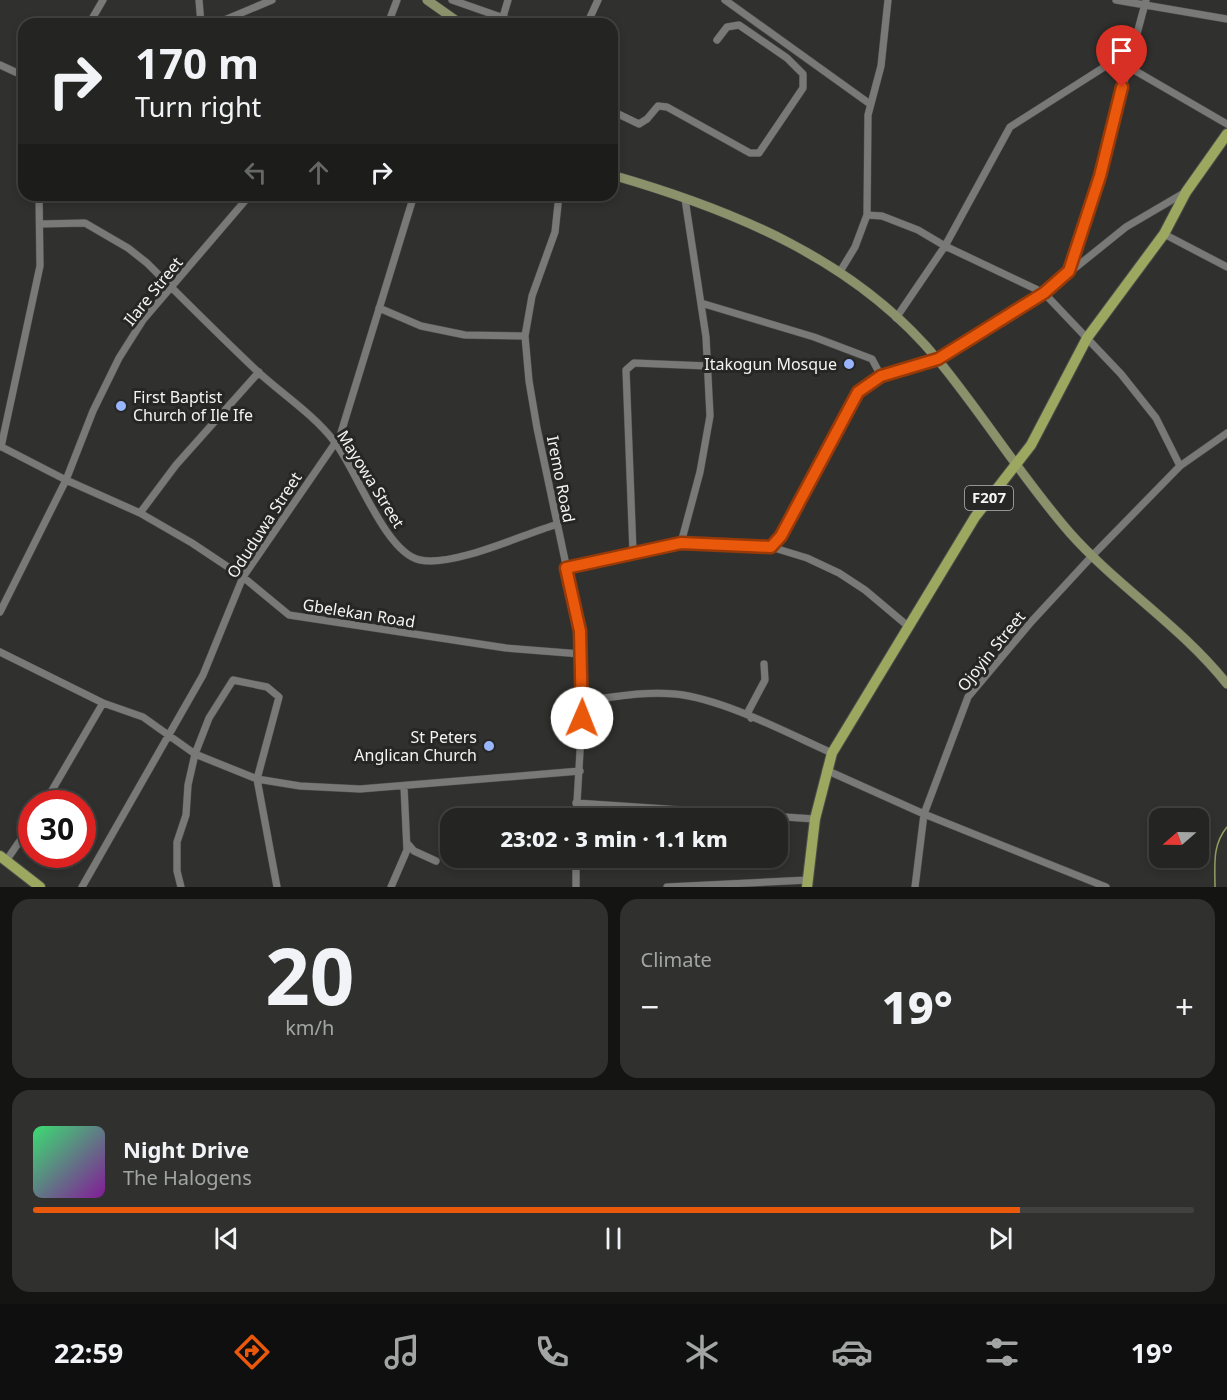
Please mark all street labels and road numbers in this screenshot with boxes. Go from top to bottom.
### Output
street label: Ilare Street [118,252,188,330]
street label: Mayowa Street [332,426,410,532]
street label: Iremo Road [542,434,580,524]
street label: Oduduwa Street [221,468,307,582]
road number: F207 [965,486,1013,510]
street label: Gbelekan Road [301,593,417,633]
street label: Ojoyin Street [952,606,1030,696]

